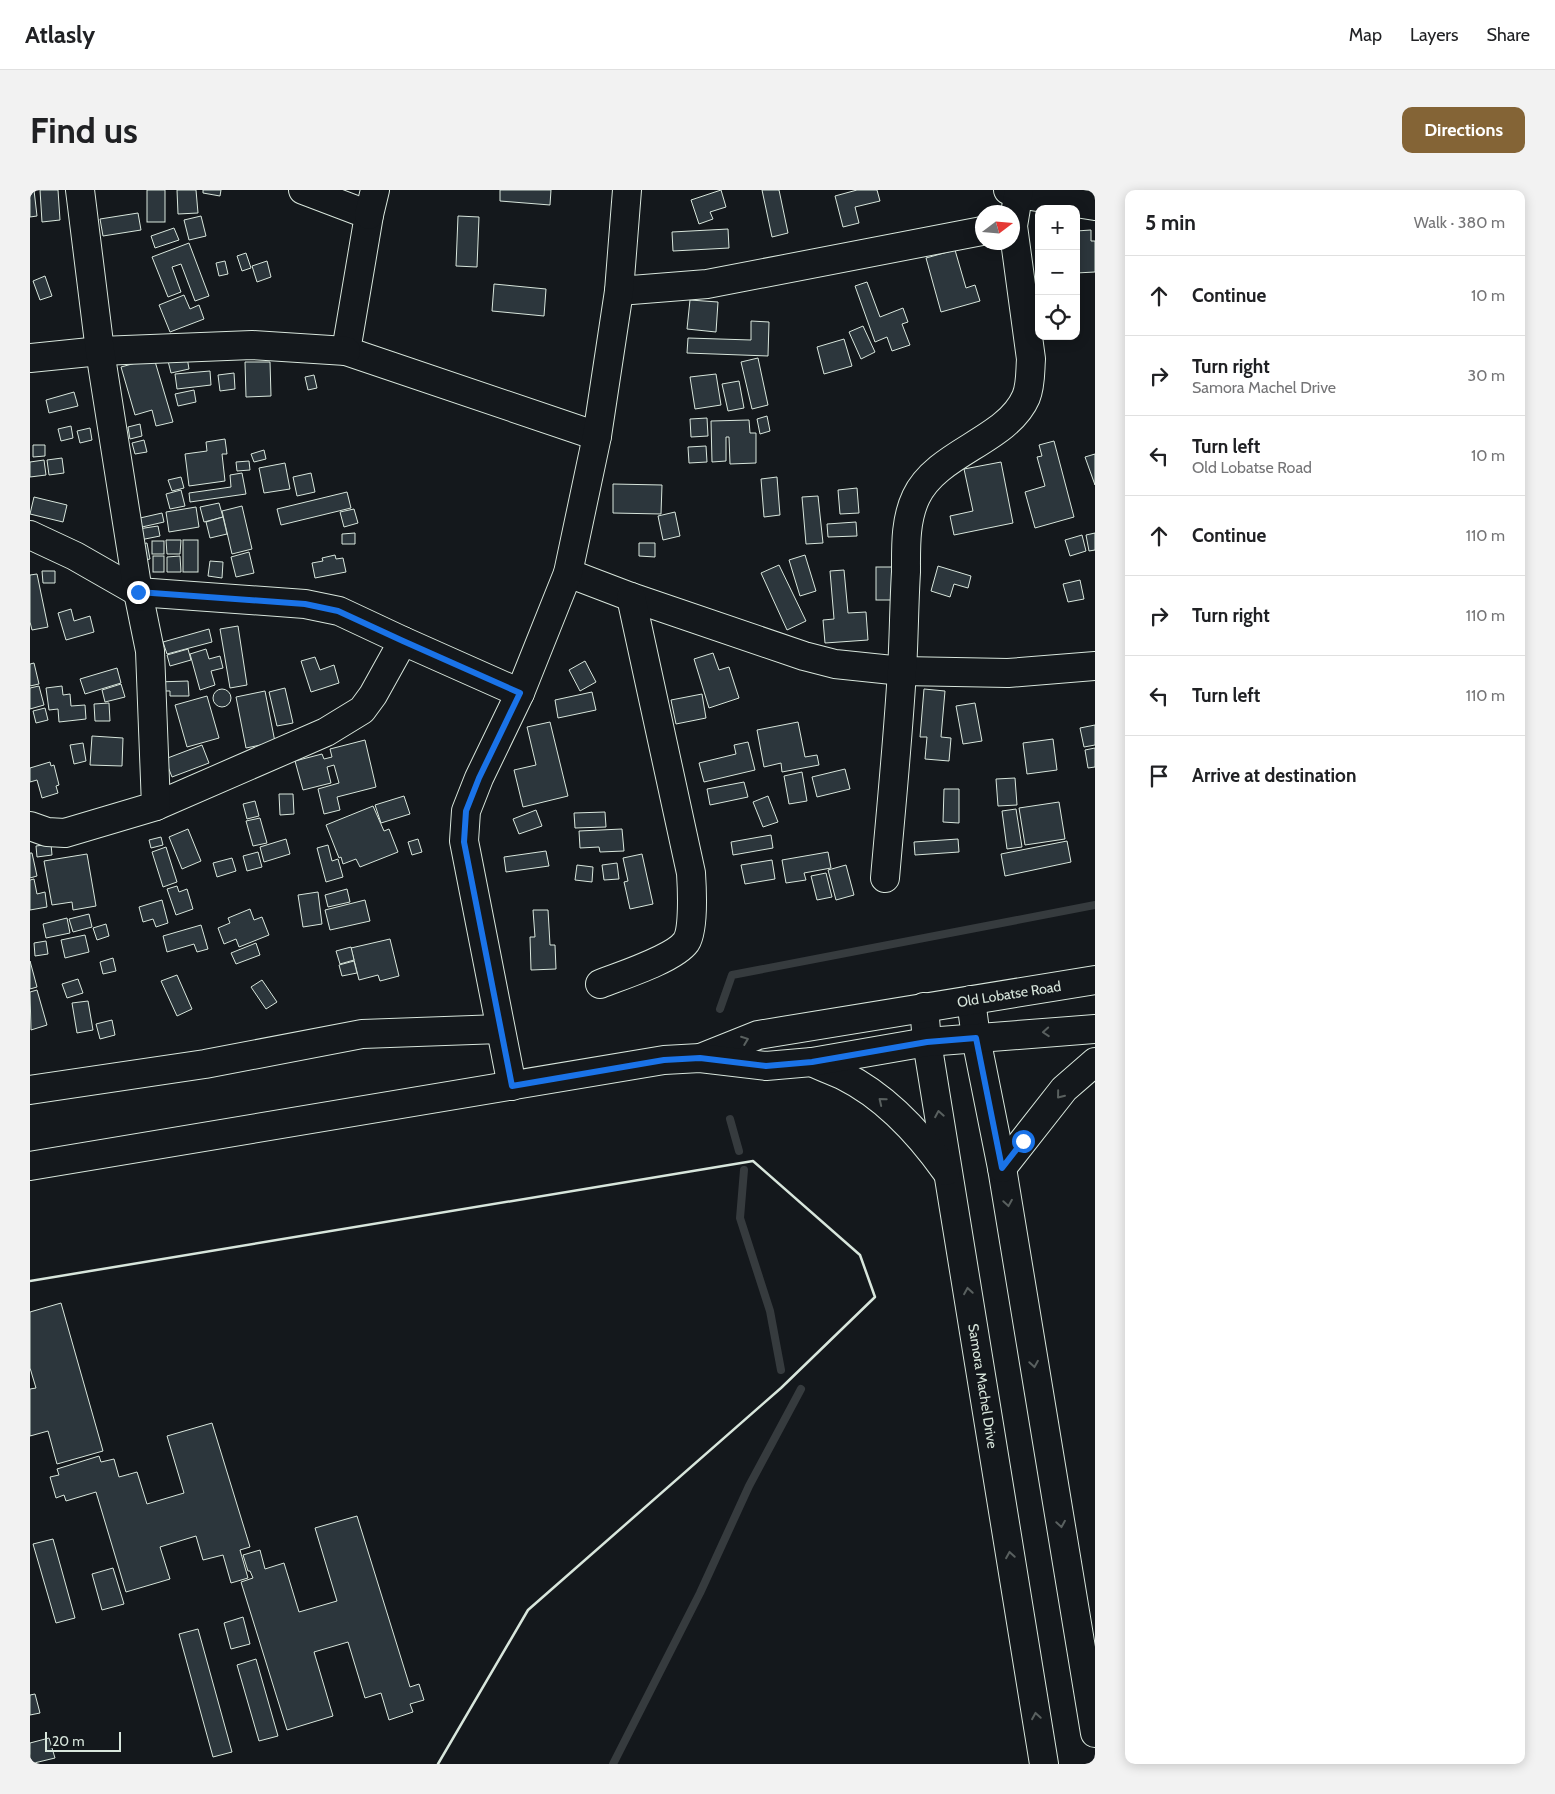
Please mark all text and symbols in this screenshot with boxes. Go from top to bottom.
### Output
text: Atlasly [25,20,95,49]
text: Map [1349,24,1382,46]
text: Layers [1410,24,1459,46]
text: Share [1487,24,1530,46]
button: Directions [1402,107,1525,153]
text: Find us [30,109,138,152]
north arrow [975,205,1020,250]
map controls [1035,205,1080,340]
button: + [1035,205,1080,250]
text: 5 min [1145,210,1196,235]
text: Walk · 380 m [1414,213,1505,232]
button: − [1035,250,1080,295]
icon: ahead [1145,282,1173,310]
text: Continue [1192,284,1266,307]
text: 10 m [1471,286,1505,305]
button: locate [1035,295,1080,340]
text: Turn right [1192,355,1270,378]
icon: right [1145,362,1173,390]
text: 30 m [1468,366,1505,385]
text: Samora Machel Drive [1192,378,1336,397]
text: Turn left [1192,435,1260,458]
icon: left [1145,442,1173,470]
text: 10 m [1471,446,1505,465]
text: Old Lobatse Road [1192,458,1312,477]
icon: ahead [1145,522,1173,550]
text: Continue [1192,524,1266,547]
text: 110 m [1466,526,1505,545]
route end [127,581,150,604]
icon: right [1145,602,1173,630]
text: Turn right [1192,604,1270,627]
text: 110 m [1466,606,1505,625]
icon: left [1145,682,1173,710]
text: Turn left [1192,684,1260,707]
text: 110 m [1466,686,1505,705]
icon: arrive [1145,762,1173,790]
text: Arrive at destination [1192,764,1356,787]
street label: Old Lobatse Road [956,977,1062,1011]
one-way arrow [1042,1027,1050,1038]
one-way arrow [741,1036,749,1046]
one-way arrow [1057,1089,1065,1098]
one-way arrow [878,1097,887,1106]
one-way arrow [934,1109,944,1118]
route start [1012,1130,1035,1153]
one-way arrow [1002,1199,1012,1208]
one-way arrow [963,1287,973,1296]
street label: Samora Machel Drive [964,1322,1002,1450]
one-way arrow [1029,1359,1039,1368]
one-way arrow [1055,1520,1065,1528]
one-way arrow [1006,1551,1016,1560]
one-way arrow [1031,1712,1042,1720]
scale bar [45,1729,121,1752]
text: 20 m [52,1732,85,1750]

